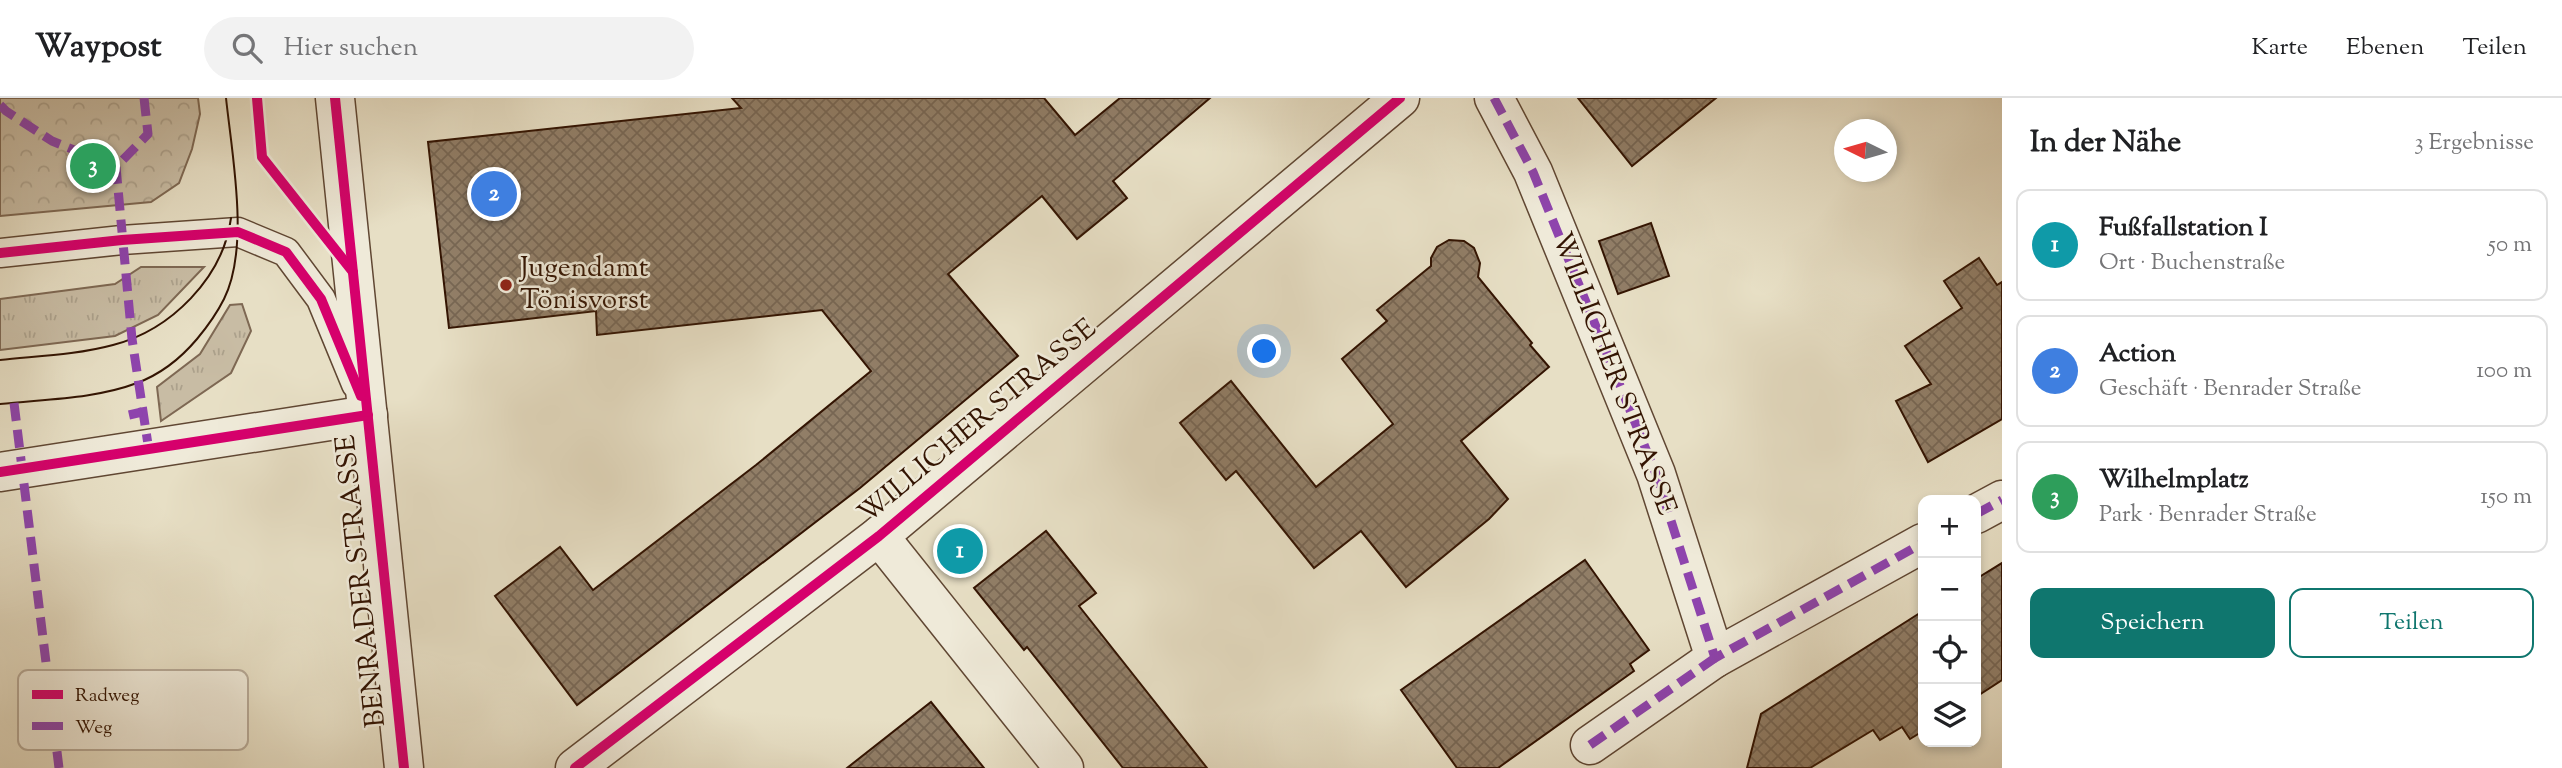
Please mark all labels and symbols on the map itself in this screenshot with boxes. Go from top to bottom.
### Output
north arrow [1834,119,1897,182]
pin: 3 [70,140,116,192]
pin: 2 [471,168,517,220]
street label: WILLICHER STRASSE [1541,227,1685,521]
place label: Jugendamt Tönisvorst [518,249,649,321]
marker: Jugendamt Tönisvorst [498,277,514,293]
street label: WILLICHER STRASSE [850,310,1106,534]
your location [1247,334,1281,368]
street label: BENRADER STRASSE [327,433,397,729]
pin: 1 [937,525,983,577]
legend [18,670,248,750]
text: Radweg [75,683,139,710]
text: Weg [75,715,112,742]

